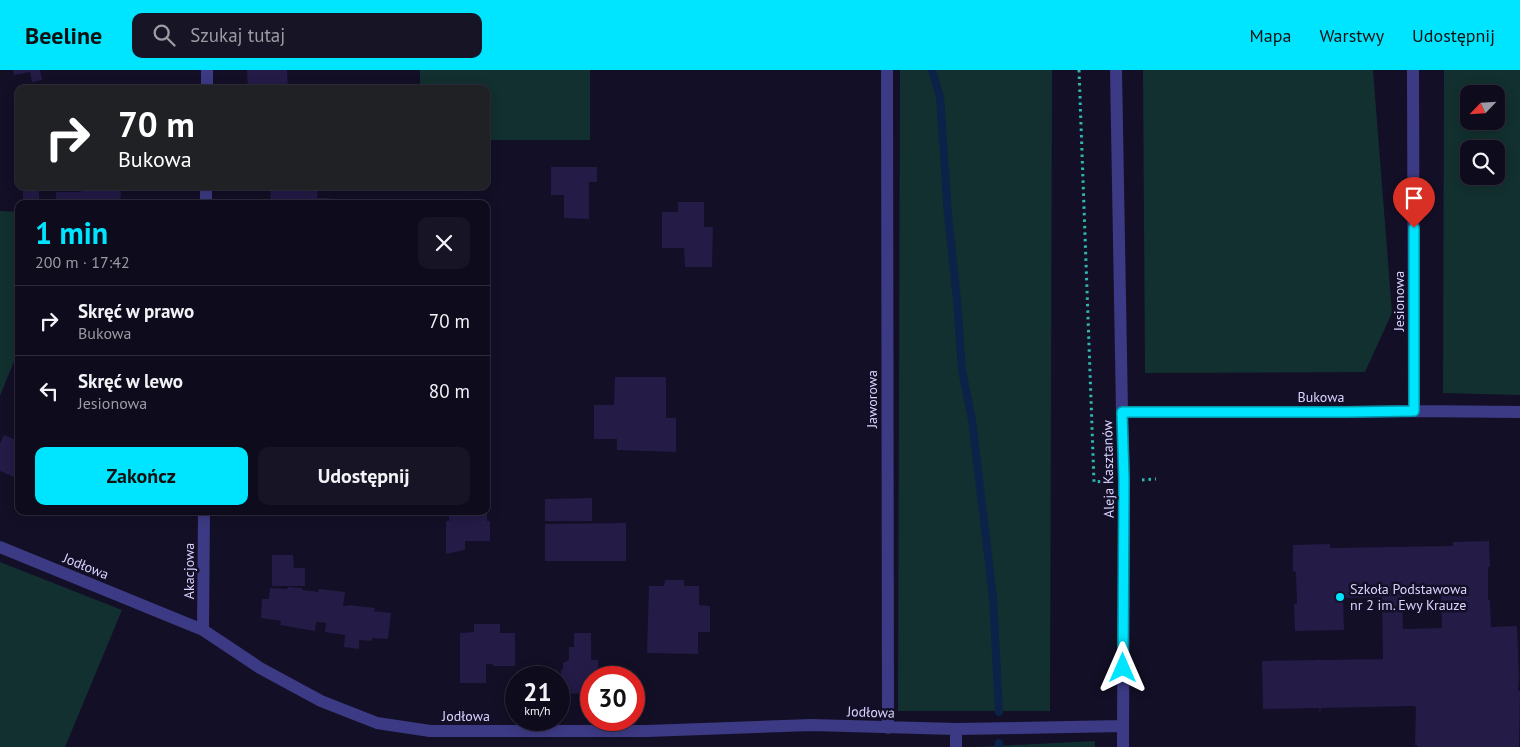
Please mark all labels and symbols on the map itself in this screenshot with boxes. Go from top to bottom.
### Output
north arrow [1460,85,1505,130]
pin [1393,177,1435,228]
street label: Jesionowa [1390,271,1408,332]
street label: Jaworowa [863,370,881,429]
street label: Bukowa [1298,388,1344,406]
street label: Aleja Kasztanów [1098,419,1118,518]
street label: Akacjowa [180,543,198,599]
street label: Jodłowa [60,548,112,583]
place label: Szkoła Podstawowa nr 2 im. Ewy Krauze [1350,580,1467,614]
marker: Szkoła Podstawowa nr 2 im. Ewy Krauze [1334,591,1346,603]
position arrow [1096,641,1148,693]
speed limit sign: 30 [580,666,645,731]
street label: Jodłowa [846,702,895,722]
street label: Jodłowa [441,707,490,725]

